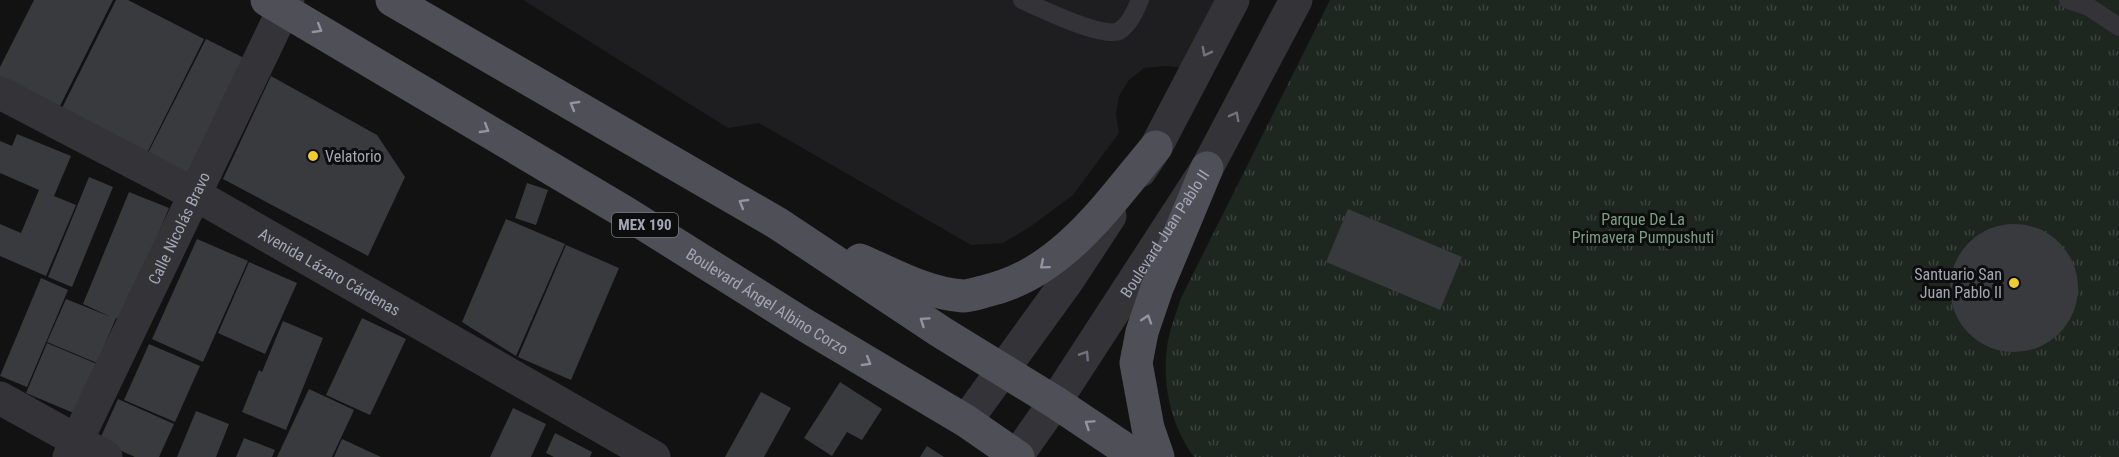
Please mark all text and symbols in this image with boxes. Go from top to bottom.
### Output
one-way arrow [312,22,322,34]
one-way arrow [1202,46,1213,56]
one-way arrow [570,101,580,113]
one-way arrow [1228,112,1239,122]
one-way arrow [479,122,489,134]
place label: Velatorio [325,147,382,166]
marker: Velatorio [306,149,320,163]
street label: Boulevard Juan Pablo II [1116,166,1213,301]
street label: Calle Nicolás Bravo [144,169,214,287]
one-way arrow [738,199,749,210]
park label: Parque De La Primavera Pumpushuti [1572,210,1714,247]
road number: MEX 190 [612,213,678,237]
street label: Avenida Lázaro Cárdenas [255,224,404,320]
street label: Boulevard Ángel Albino Corzo [683,244,852,359]
one-way arrow [1040,258,1051,269]
place label: Santuario San Juan Pablo II [1914,265,2002,302]
marker: Santuario San Juan Pablo II [2007,276,2021,290]
one-way arrow [1139,314,1152,324]
one-way arrow [919,317,930,328]
one-way arrow [1078,351,1089,362]
one-way arrow [861,354,871,366]
one-way arrow [1084,421,1095,432]

